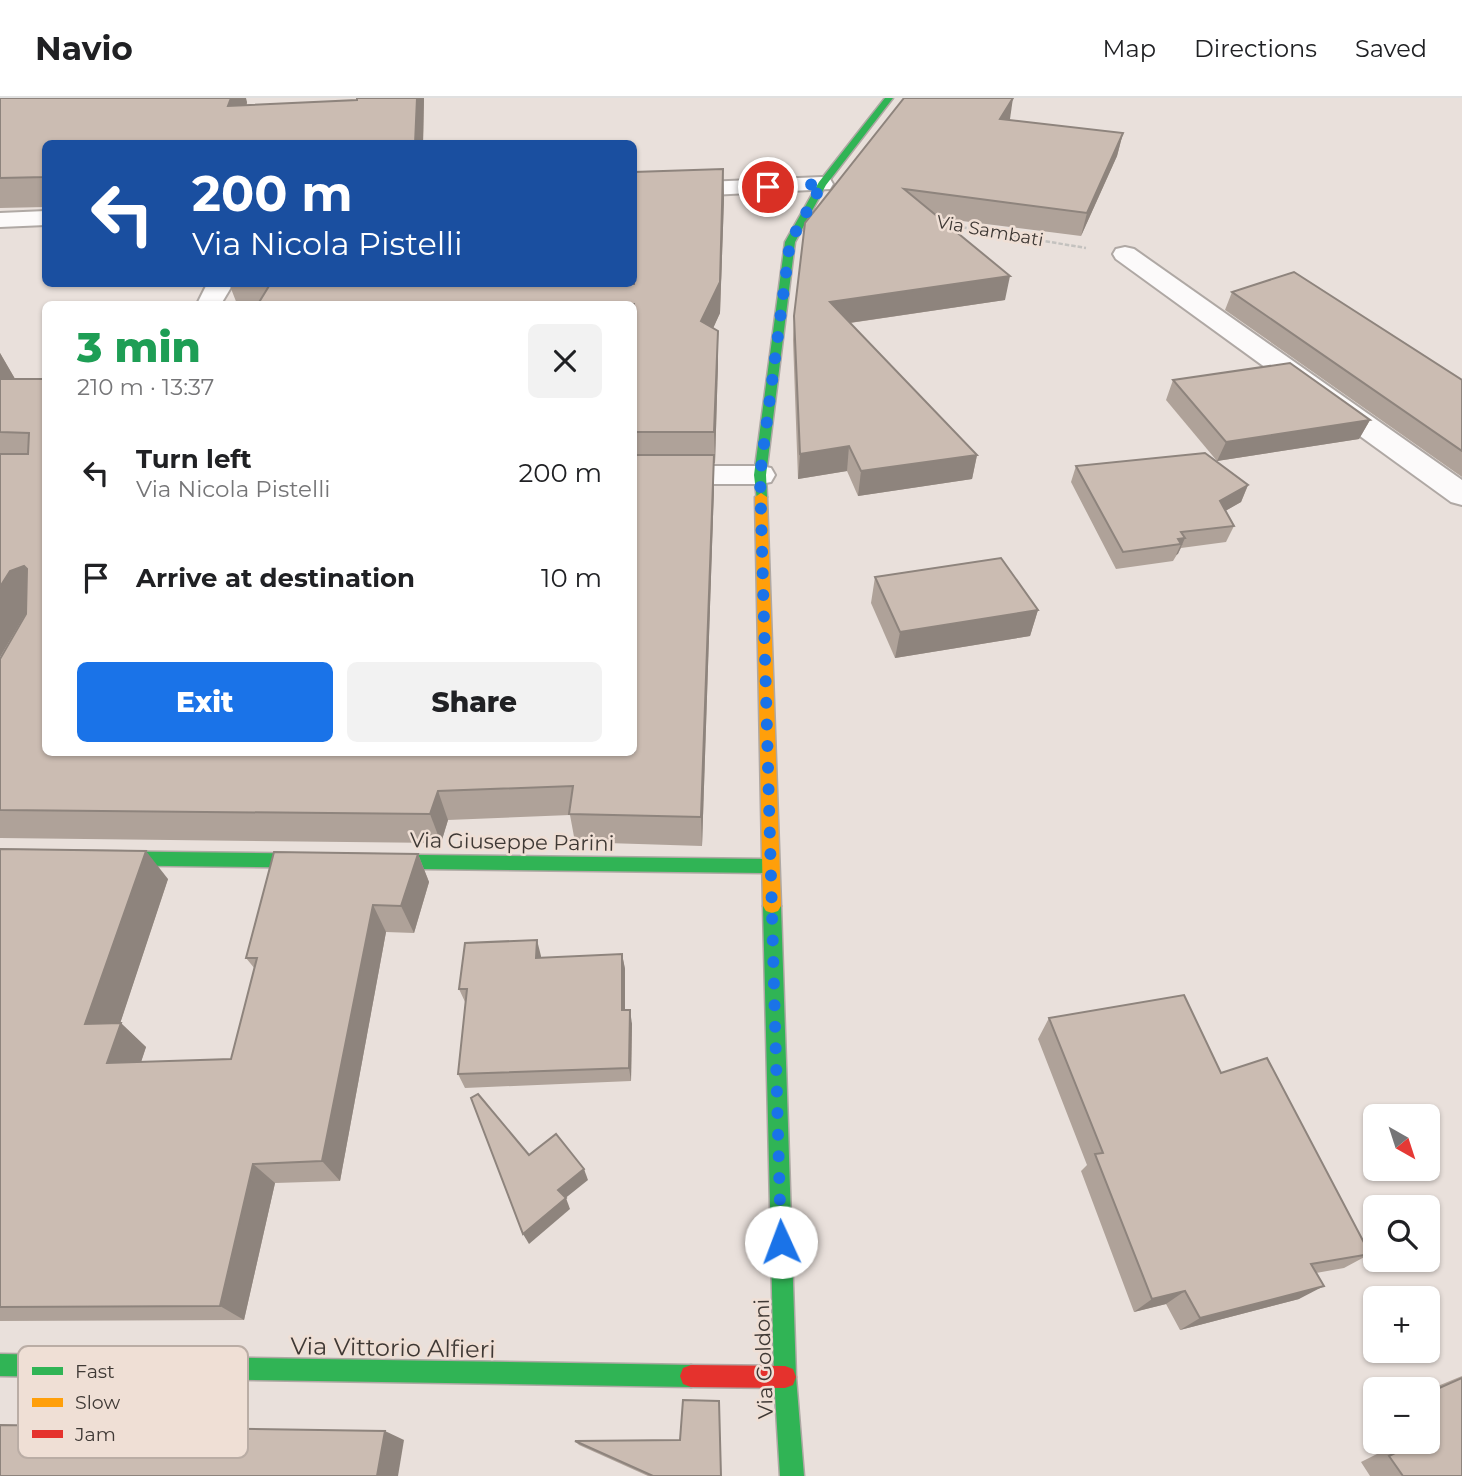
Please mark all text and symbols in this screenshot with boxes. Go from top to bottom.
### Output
text: Navio [35,28,133,68]
text: Map [1103,34,1156,63]
text: Directions [1194,34,1317,63]
text: Saved [1355,34,1427,63]
pin [738,157,798,217]
text: 200 m [192,164,353,223]
icon: left [77,168,168,259]
icon: arrive [749,168,787,206]
street label: Via Sambati [935,211,1045,251]
text: Via Nicola Pistelli [192,224,463,263]
text: 3 min [77,321,201,373]
button: close [528,324,602,398]
text: 210 m · 13:37 [77,373,214,401]
text: Turn left [136,443,252,475]
icon: left [77,454,115,492]
text: 200 m [518,457,602,489]
text: Via Nicola Pistelli [136,475,331,503]
icon: arrive [77,559,115,597]
text: Arrive at destination [136,562,415,594]
text: 10 m [541,562,602,594]
button: Exit [77,662,333,742]
button: Share [347,662,602,742]
street label: Via Giuseppe Parini [410,827,614,856]
north arrow [1363,1104,1440,1181]
map controls [1363,1104,1440,1454]
button: search [1363,1195,1440,1272]
position arrow [744,1205,818,1279]
button: + [1363,1286,1440,1363]
street label: Via Goldoni [749,1299,778,1419]
street label: Via Vittorio Alfieri [290,1331,496,1364]
legend [18,1346,248,1458]
text: Fast [75,1360,115,1383]
button: − [1363,1377,1440,1454]
text: Slow [75,1391,120,1414]
text: Jam [74,1423,116,1446]

